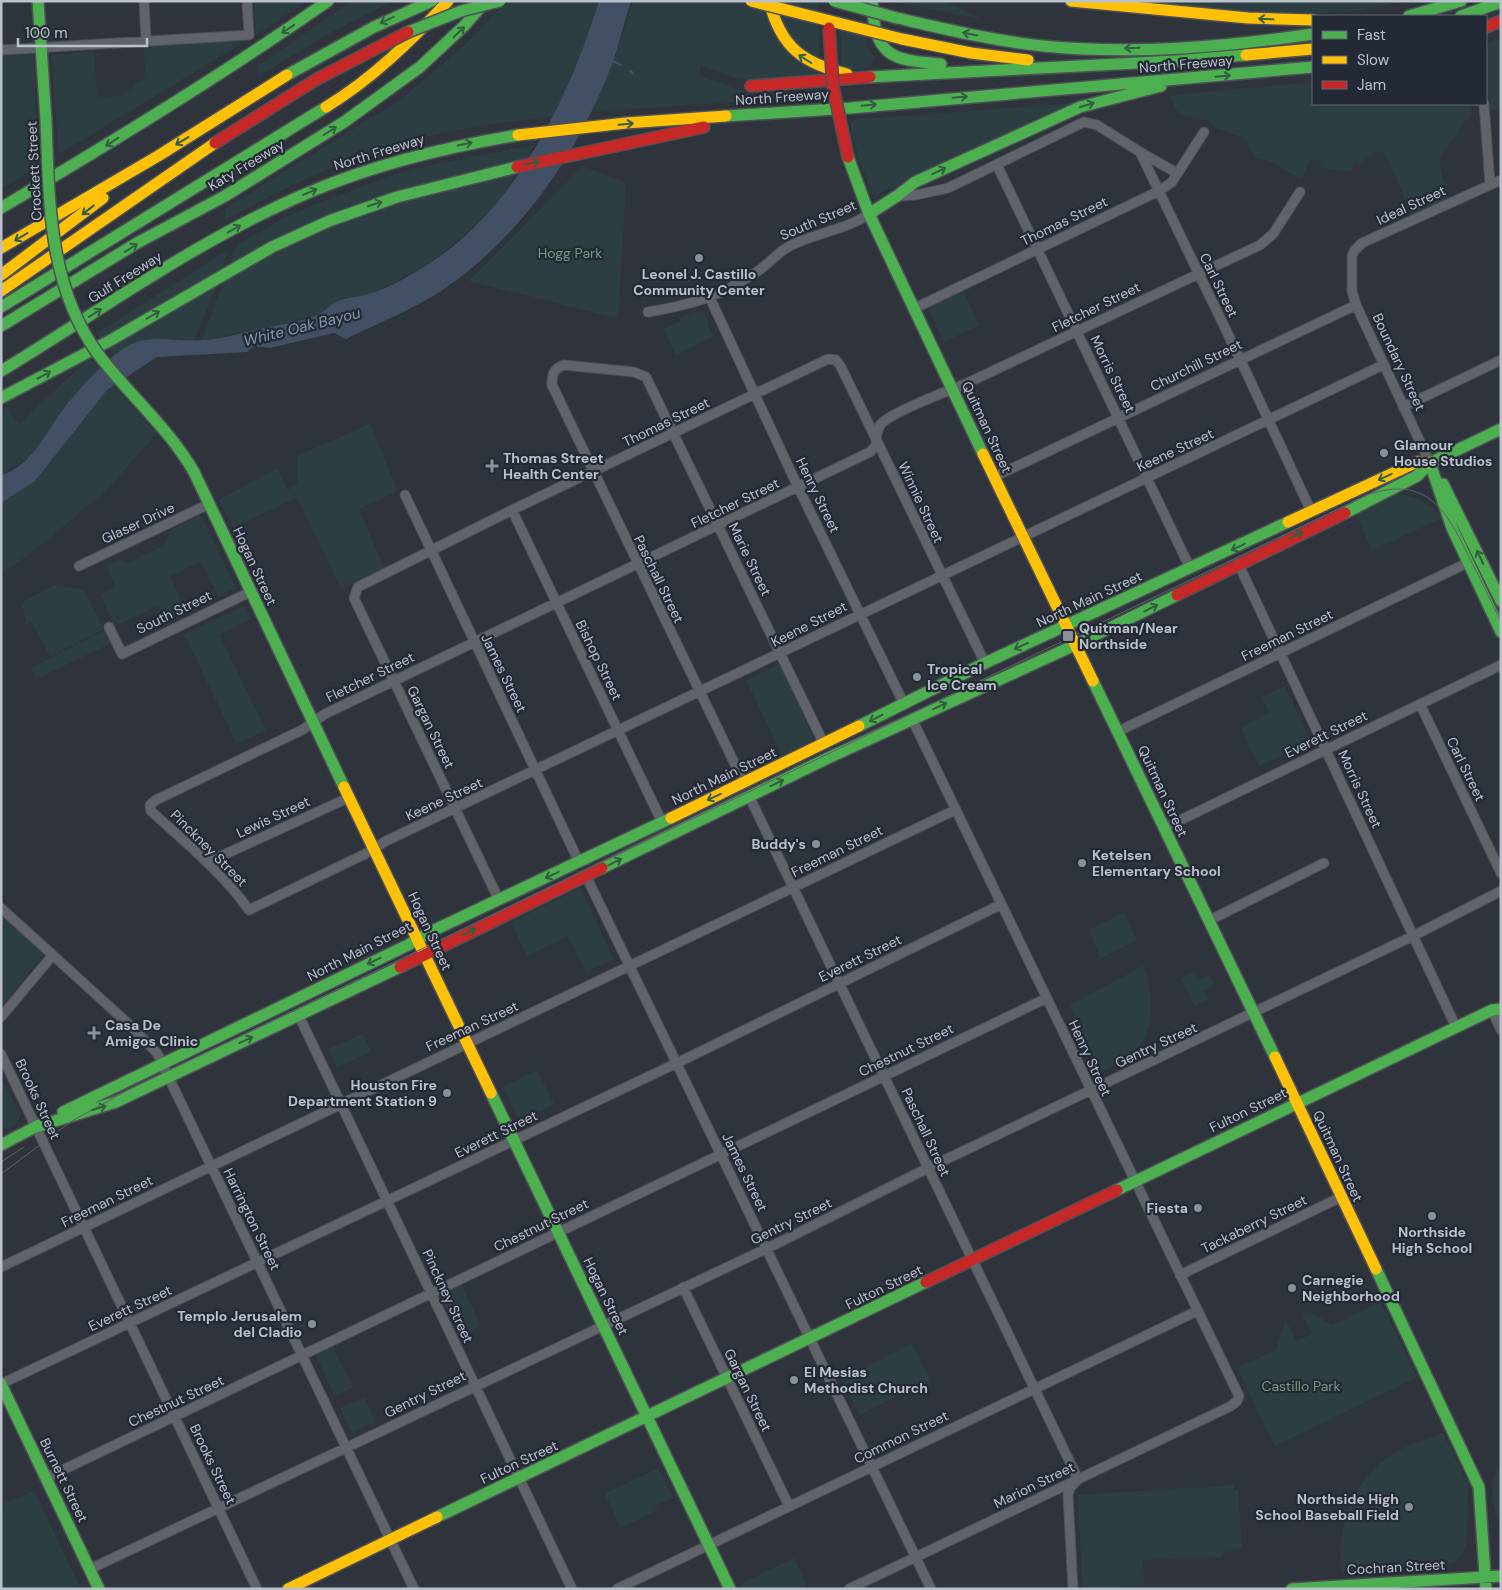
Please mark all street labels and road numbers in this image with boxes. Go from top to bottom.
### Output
street label: North Freeway [1138,51,1234,77]
street label: North Freeway [734,85,830,109]
street label: Crockett Street [22,121,46,221]
street label: North Freeway [331,130,427,174]
street label: Katy Freeway [205,135,288,195]
street label: Ideal Street [1374,181,1448,229]
street label: Thomas Street [1017,192,1111,250]
street label: South Street [777,196,859,244]
street label: Gulf Freeway [85,247,166,307]
street label: Carl Street [1196,250,1242,320]
street label: Fletcher Street [1049,278,1143,336]
street label: Boundary Street [1369,310,1429,414]
street label: Morris Street [1086,332,1140,416]
street label: Churchill Street [1147,335,1245,395]
street label: Quitman Street [958,378,1016,476]
street label: Thomas Street [619,393,713,451]
street label: Keene Street [1134,424,1216,476]
street label: Henry Street [792,454,844,536]
street label: Winnie Street [894,458,948,546]
street label: Fletcher Street [688,474,782,532]
street label: Glaser Drive [99,498,177,548]
street label: Marie Street [725,519,775,599]
street label: Hogan Street [229,524,281,608]
street label: Paschall Street [630,532,688,626]
street label: North Main Street [1033,567,1145,631]
street label: South Street [133,586,215,638]
street label: Keene Street [768,597,850,651]
street label: Freeman Street [1238,605,1336,665]
street label: Bishop Street [572,617,626,703]
street label: James Street [477,631,531,715]
street label: Fletcher Street [323,648,417,706]
street label: Gargan Street [403,683,459,771]
street label: Everett Street [1282,706,1370,762]
street label: Carl Street [1443,734,1489,804]
street label: Quitman Street [1134,742,1192,840]
street label: North Main Street [669,743,779,809]
street label: Morris Street [1334,747,1386,831]
street label: Keene Street [403,773,485,825]
street label: Lewis Street [233,792,313,842]
street label: Pinckney Street [167,806,251,890]
street label: Freeman Street [788,821,886,881]
street label: Hogan Street [404,889,456,973]
street label: North Main Street [304,917,414,985]
street label: Everett Street [816,930,904,986]
street label: Freeman Street [423,997,521,1055]
street label: Henry Street [1065,1017,1115,1099]
street label: Gentry Street [1112,1018,1200,1072]
street label: Chestnut Street [856,1019,956,1081]
street label: Brooks Street [11,1056,65,1142]
street label: Fulton Street [1206,1084,1290,1136]
street label: Paschall Street [898,1085,954,1179]
street label: Everett Street [452,1106,540,1162]
street label: Quitman Street [1309,1107,1367,1205]
street label: James Street [718,1130,772,1214]
street label: Harrington Street [219,1165,285,1273]
street label: Freeman Street [58,1171,156,1231]
street label: Tackaberry Street [1198,1191,1310,1257]
street label: Chestnut Street [491,1194,591,1256]
street label: Gentry Street [747,1194,835,1248]
street label: Pinckney Street [418,1246,478,1346]
street label: Hogan Street [579,1254,633,1338]
street label: Fulton Street [842,1261,926,1313]
street label: Everett Street [85,1281,175,1335]
street label: Gargan Street [720,1346,776,1434]
street label: Gentry Street [381,1367,469,1421]
street label: Chestnut Street [125,1371,227,1431]
street label: Common Street [851,1406,951,1468]
street label: Brooks Street [186,1421,240,1507]
street label: Burnett Street [36,1435,92,1525]
street label: Fulton Street [477,1436,561,1488]
street label: Marion Street [991,1458,1077,1512]
street label: Cochran Street [1346,1555,1446,1579]

